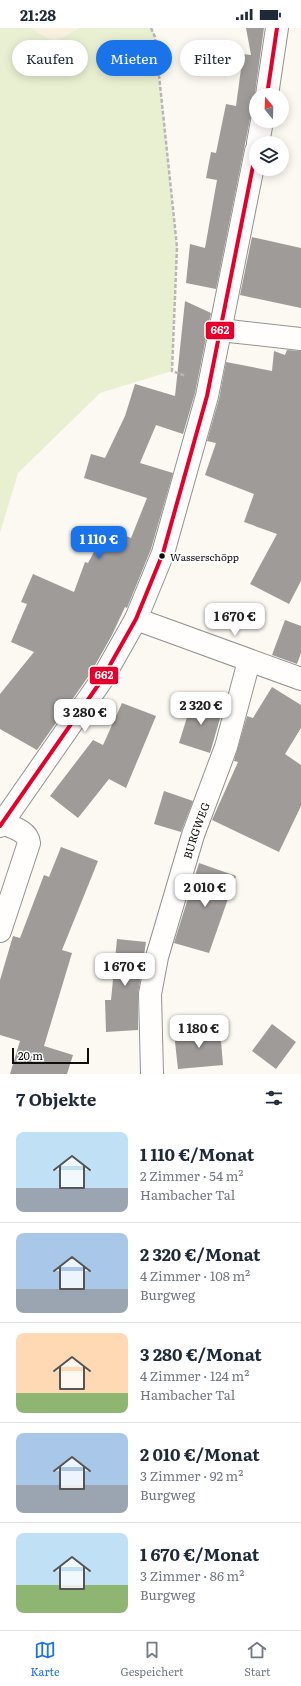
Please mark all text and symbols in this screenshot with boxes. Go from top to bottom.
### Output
text: 21:28 [20,3,56,26]
chip: Kaufen [12,40,88,76]
chip: Mieten [96,40,172,76]
chip: Filter [180,40,245,76]
north arrow [249,88,289,128]
map controls [249,88,289,176]
button: layers [249,136,289,176]
line badge: 662 [205,321,235,340]
text: 662 [211,321,229,337]
pin: 1 110 € [62,526,136,560]
text: 1 110 € [80,529,118,548]
place label: Wasserschöpp [170,549,239,564]
marker: Wasserschöpp [157,551,167,561]
pin: 1 670 € [198,603,272,637]
text: 1 670 € [214,606,256,625]
line badge: 662 [89,666,119,685]
text: 662 [95,666,113,682]
pin: 2 320 € [164,692,238,726]
text: 2 320 € [179,695,223,714]
pin: 3 280 € [48,699,122,733]
text: 3 280 € [63,702,107,721]
street label: BURGWEG [178,800,213,861]
pin: 2 010 € [168,874,242,908]
text: 2 010 € [184,877,226,896]
pin: 1 670 € [88,953,162,987]
text: 1 670 € [104,956,146,975]
pin: 1 180 € [162,1015,236,1049]
text: 1 180 € [179,1018,219,1037]
scale bar [12,1046,89,1065]
text: 20 m [18,1047,43,1063]
text: 7 Objekte [16,1086,96,1111]
icon: filters [263,1087,285,1109]
text: 1 110 €/Monat [140,1141,254,1166]
icon: home [48,1148,96,1196]
text: 2 Zimmer · 54 m² [140,1166,244,1185]
text: Hambacher Tal [140,1185,235,1204]
text: 2 320 €/Monat [140,1241,261,1266]
icon: home [48,1249,96,1297]
text: 4 Zimmer · 108 m² [140,1266,250,1285]
text: Burgweg [140,1285,195,1304]
text: 3 280 €/Monat [140,1341,262,1366]
icon: home [48,1349,96,1397]
text: 4 Zimmer · 124 m² [140,1366,249,1385]
text: Hambacher Tal [140,1385,235,1404]
text: 2 010 €/Monat [140,1441,260,1466]
icon: home [48,1449,96,1497]
text: 3 Zimmer · 92 m² [140,1466,243,1485]
text: Burgweg [140,1485,195,1504]
text: 1 670 €/Monat [140,1541,259,1566]
icon: home [48,1549,96,1597]
text: 3 Zimmer · 86 m² [140,1566,244,1585]
text: Burgweg [140,1585,195,1604]
tab: Karte [30,1639,60,1679]
tab: Gespeichert [121,1639,183,1679]
tab: Start [244,1639,271,1679]

